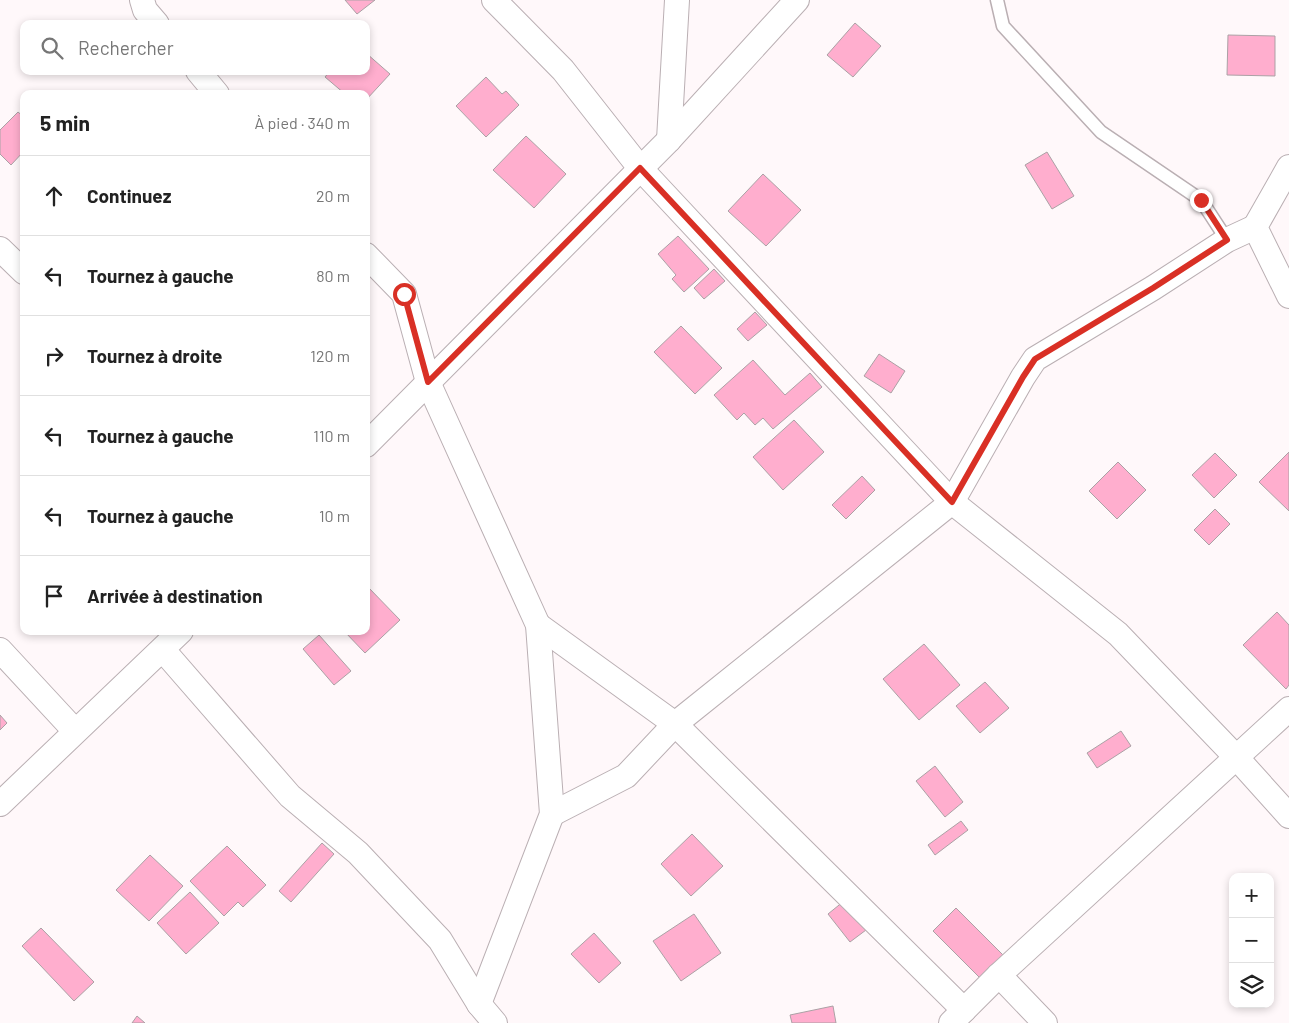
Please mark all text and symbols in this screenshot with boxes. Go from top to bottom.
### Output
search box [20,20,370,75]
icon: search [38,34,66,62]
text: Rechercher [78,36,174,59]
text: 5 min [40,110,90,135]
text: À pied · 340 m [255,113,350,132]
icon: ahead [40,182,68,210]
text: Continuez [87,184,171,207]
text: 20 m [316,186,350,205]
route end [1190,189,1213,212]
icon: left [40,262,68,290]
text: Tournez à gauche [87,264,234,287]
text: 80 m [316,266,350,285]
route start [393,283,416,306]
icon: right [40,342,68,370]
text: Tournez à droite [87,344,223,367]
text: 120 m [310,346,350,365]
icon: left [40,422,68,450]
text: Tournez à gauche [87,424,234,447]
text: 110 m [313,426,350,445]
icon: left [40,502,68,530]
text: Tournez à gauche [87,504,234,527]
text: 10 m [319,506,350,525]
icon: arrive [40,582,68,610]
text: Arrivée à destination [87,584,263,607]
map controls [1229,873,1274,1008]
button: + [1229,873,1274,918]
button: − [1229,918,1274,963]
button: layers [1229,963,1274,1008]

